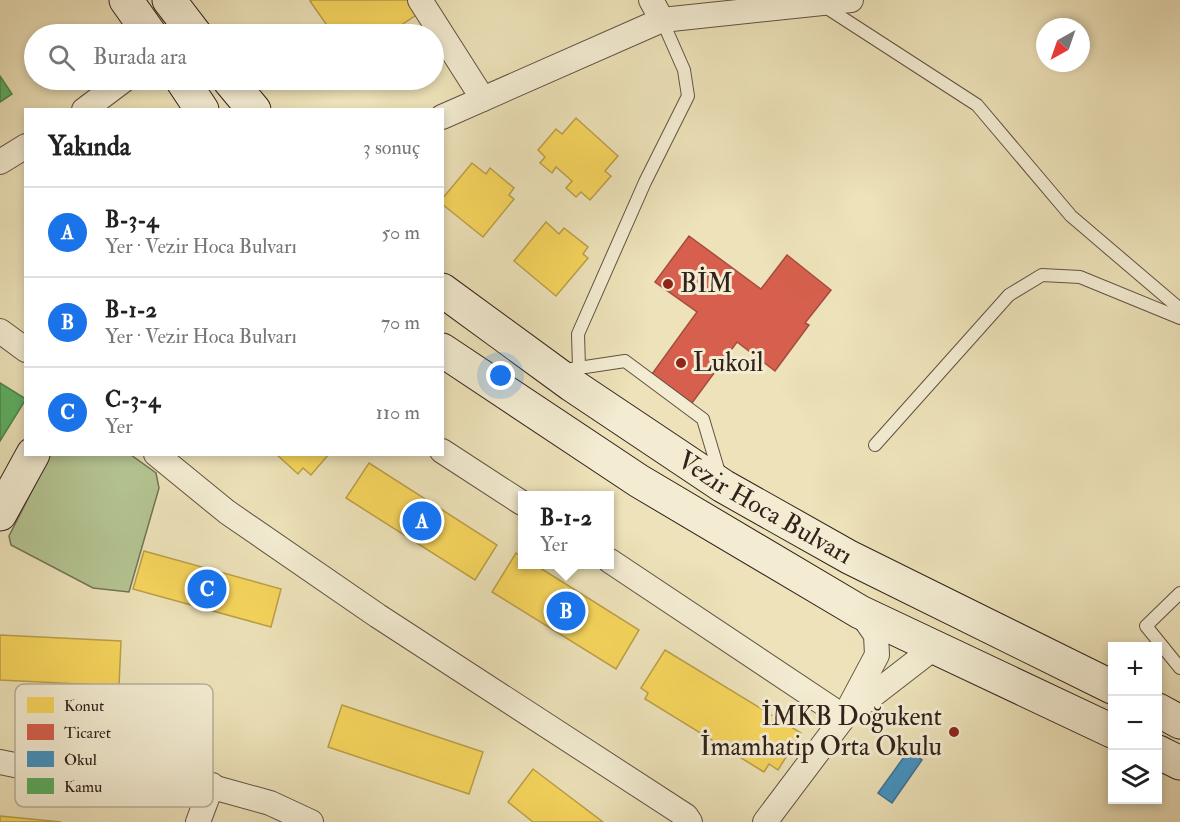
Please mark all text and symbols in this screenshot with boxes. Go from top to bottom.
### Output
north arrow [1036,18,1090,72]
search box [24,24,444,90]
icon: search [45,41,78,74]
text: Burada ara [93,43,187,71]
text: Yakında [48,131,130,163]
text: 3 sonuç [363,135,420,160]
text: B-3-4 [105,206,158,234]
text: A [61,220,74,245]
text: 50 m [381,220,420,245]
text: Yer · Vezir Hoca Bulvarı [105,234,297,259]
place label: BİM [680,266,733,300]
marker: BİM [661,277,675,291]
text: B-1-2 [105,296,157,324]
text: B [61,310,74,335]
text: 70 m [381,310,420,335]
text: Yer · Vezir Hoca Bulvarı [105,324,297,349]
place label: Lukoil [693,347,764,379]
marker: Lukoil [674,356,688,370]
your location [486,361,515,390]
text: C-3-4 [105,386,160,414]
text: C [60,400,75,425]
text: 110 m [376,400,420,425]
text: Yer [105,414,133,439]
street label: Vezir Hoca Bulvarı [671,444,858,572]
popup [518,491,614,569]
pin: A [402,498,442,544]
text: B-1-2 [540,504,592,532]
text: Yer [540,532,568,557]
pin: C [188,566,226,612]
pin: B [546,588,586,634]
map controls [1108,642,1162,804]
button: + [1108,642,1162,696]
legend [15,684,213,807]
text: Konut [64,696,104,716]
button: − [1108,696,1162,750]
place label: İMKB Doğukent İmamhatip Orta Okulu [700,699,942,764]
text: Ticaret [64,723,111,743]
marker: İMKB Doğukent İmamhatip Orta Okulu [947,725,961,739]
text: Okul [64,750,97,770]
button: layers [1108,750,1162,804]
text: Kamu [64,777,102,797]

